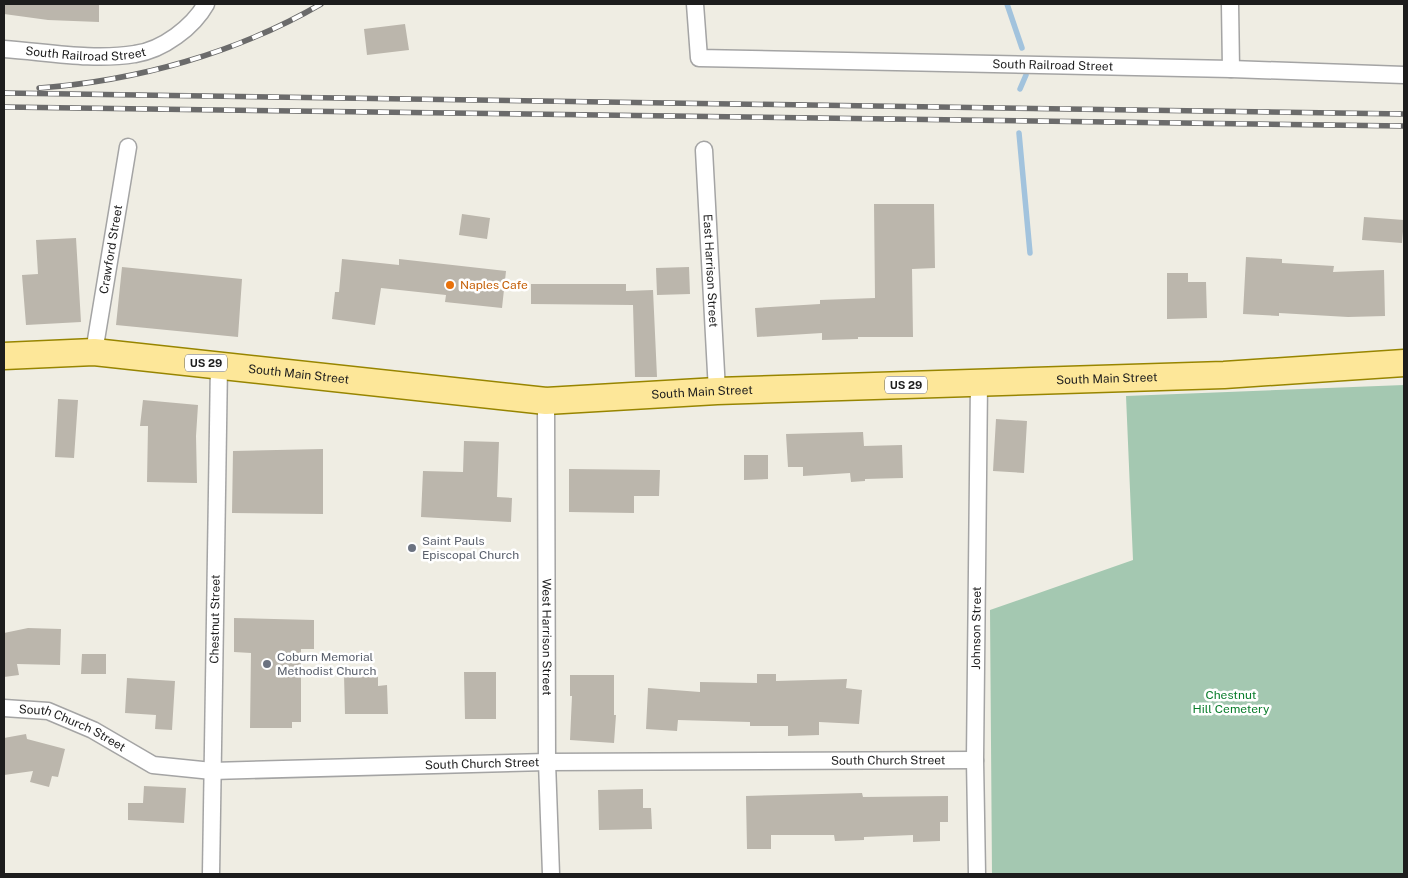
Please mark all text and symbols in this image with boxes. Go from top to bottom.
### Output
street label: South Railroad Street [25,44,148,64]
street label: South Railroad Street [992,57,1114,74]
street label: Crawford Street [97,204,125,295]
street label: East Harrison Street [700,214,721,328]
place label: Naples Cafe [460,278,528,292]
marker: Naples Cafe [444,279,456,291]
road number: US 29 [185,354,227,372]
street label: South Main Street [247,362,350,387]
street label: South Main Street [1056,370,1158,387]
road number: US 29 [885,376,927,394]
street label: South Main Street [651,383,753,402]
place label: Saint Pauls Episcopal Church [422,534,519,562]
marker: Saint Pauls Episcopal Church [406,542,418,554]
street label: Chestnut Street [207,574,223,664]
street label: West Harrison Street [539,578,554,696]
street label: Johnson Street [969,586,984,670]
place label: Coburn Memorial Methodist Church [277,650,376,678]
marker: Coburn Memorial Methodist Church [261,658,273,670]
park label: Chestnut Hill Cemetery [1193,688,1270,716]
street label: South Church Street [18,702,128,755]
street label: South Church Street [831,753,946,768]
street label: South Church Street [425,755,540,772]

